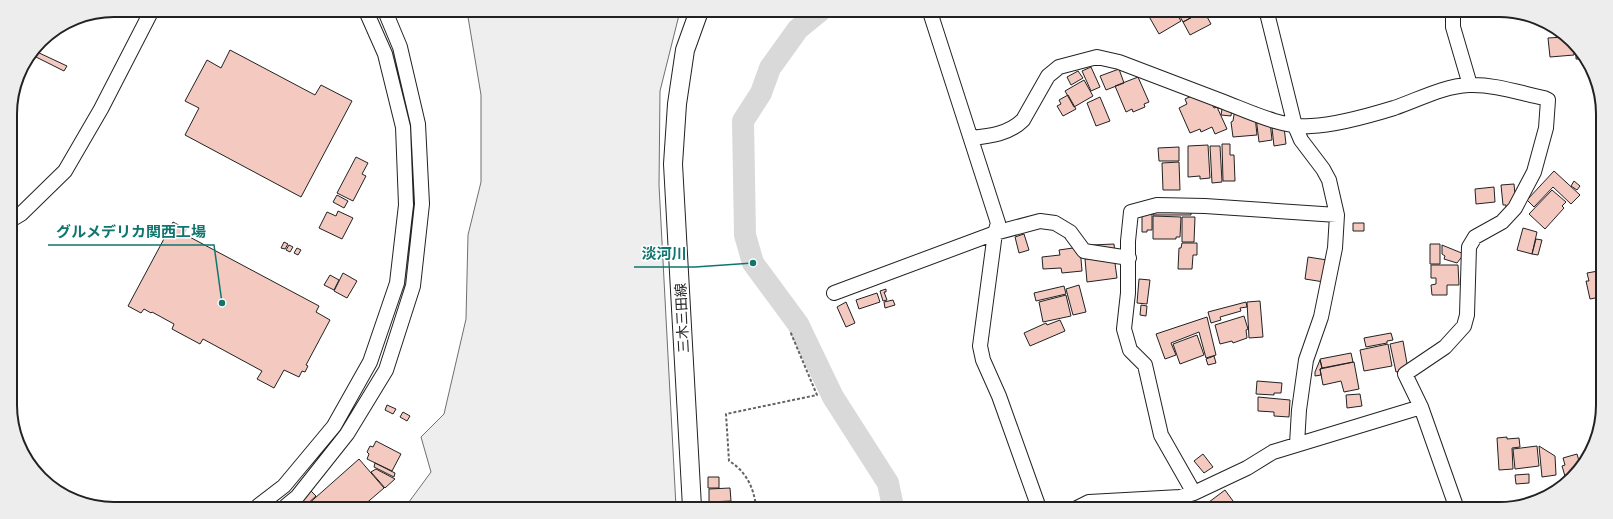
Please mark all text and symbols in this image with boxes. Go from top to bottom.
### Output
callout: グルメデリカ関西工場 [48,218,214,245]
text: グルメデリカ関西工場 [56,223,206,241]
callout: 淡河川 [634,240,695,267]
text: 淡河川 [641,245,687,263]
street label: 三木三田線 [672,283,693,353]

